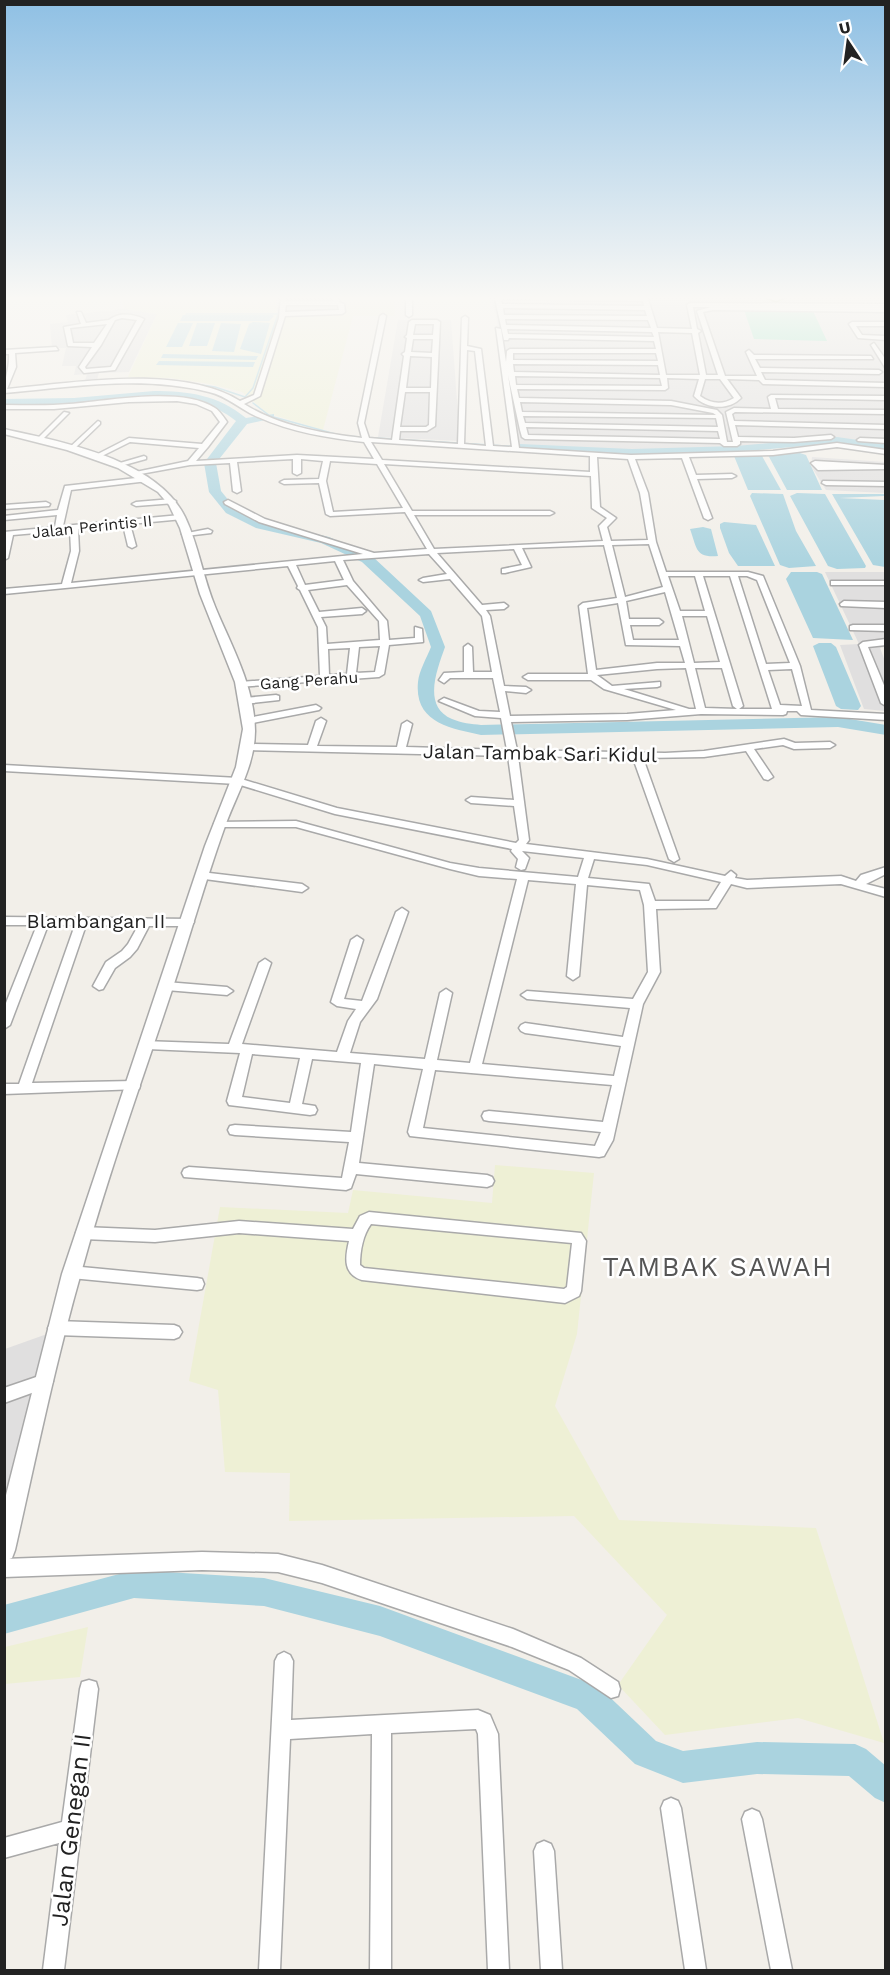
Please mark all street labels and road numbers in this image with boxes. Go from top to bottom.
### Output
street label: Jalan Perintis II [31,511,153,542]
street label: Gang Perahu [259,668,359,693]
street label: Jalan Tambak Sari Kidul [423,739,657,767]
street label: Blambangan II [27,909,165,933]
street label: Jalan Genegan II [45,1732,97,1928]

